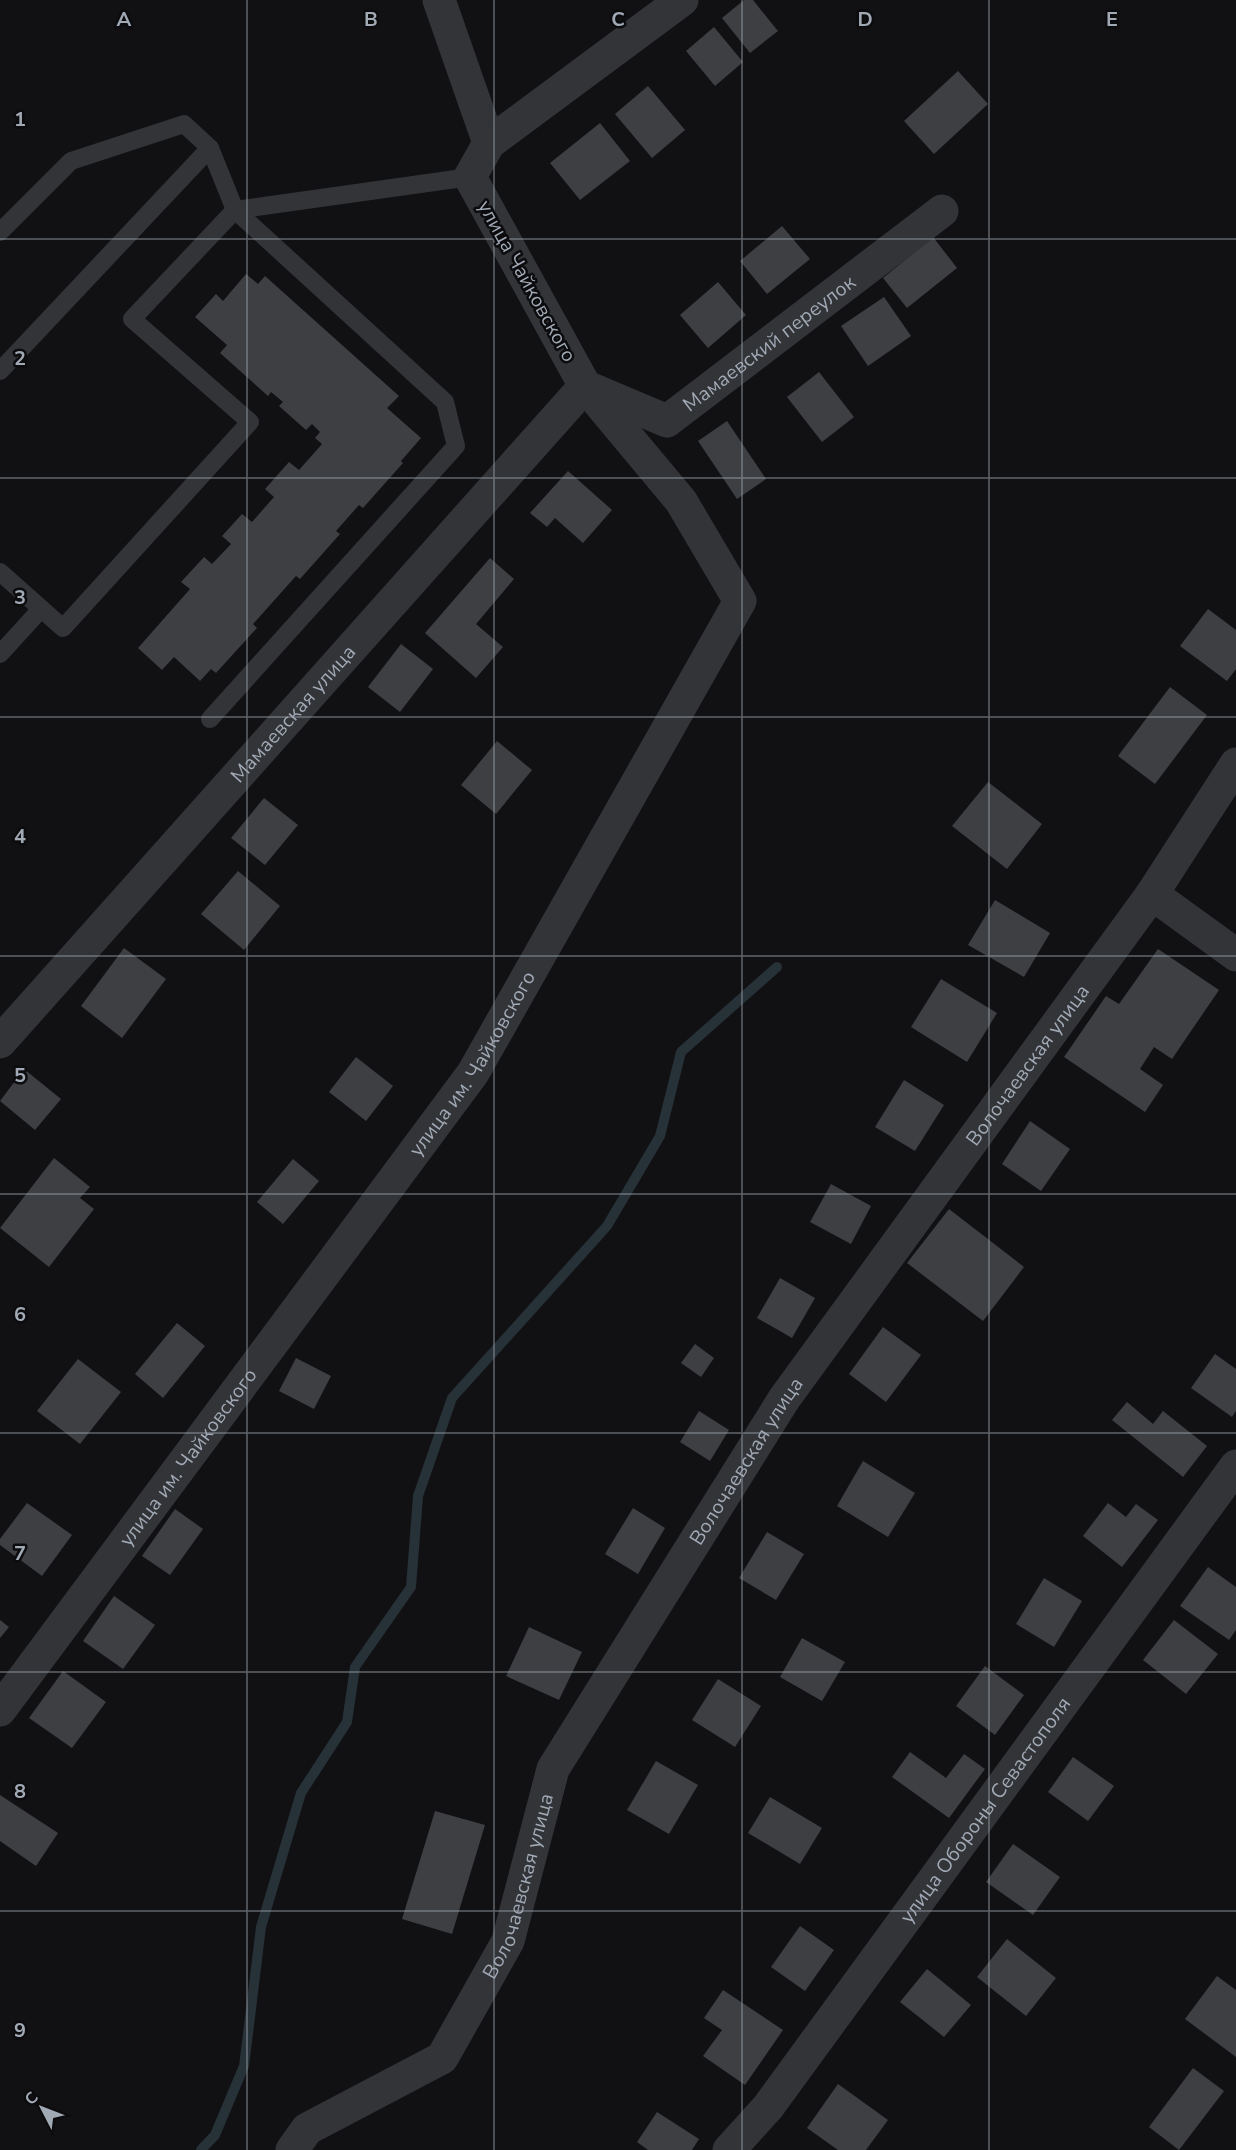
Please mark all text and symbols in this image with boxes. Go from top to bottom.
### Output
text: A [117,6,132,33]
text: B [364,6,378,33]
text: C [611,6,625,33]
text: D [857,6,873,33]
text: E [1106,6,1118,33]
text: 1 [14,106,26,133]
street label: улица Чайковского [471,195,583,367]
street label: Мамаевский переулок [677,268,861,418]
text: 2 [14,345,26,372]
text: 3 [14,584,26,611]
street label: Мамаевская улица [224,639,362,788]
text: 4 [14,823,26,850]
street label: улица им. Чайковского [402,966,542,1162]
street label: Волочаевская улица [960,979,1095,1151]
text: 5 [14,1062,26,1089]
text: 6 [14,1301,26,1328]
street label: улица им. Чайковского [113,1362,263,1552]
street label: Волочаевская улица [683,1372,809,1550]
text: 7 [14,1540,26,1567]
street label: улица Обороны Севастополя [893,1691,1077,1929]
text: 8 [14,1778,26,1805]
street label: Волочаевская улица [476,1790,560,1984]
text: 9 [14,2017,26,2044]
north arrow [12,2078,72,2138]
text: С [20,2087,43,2110]

